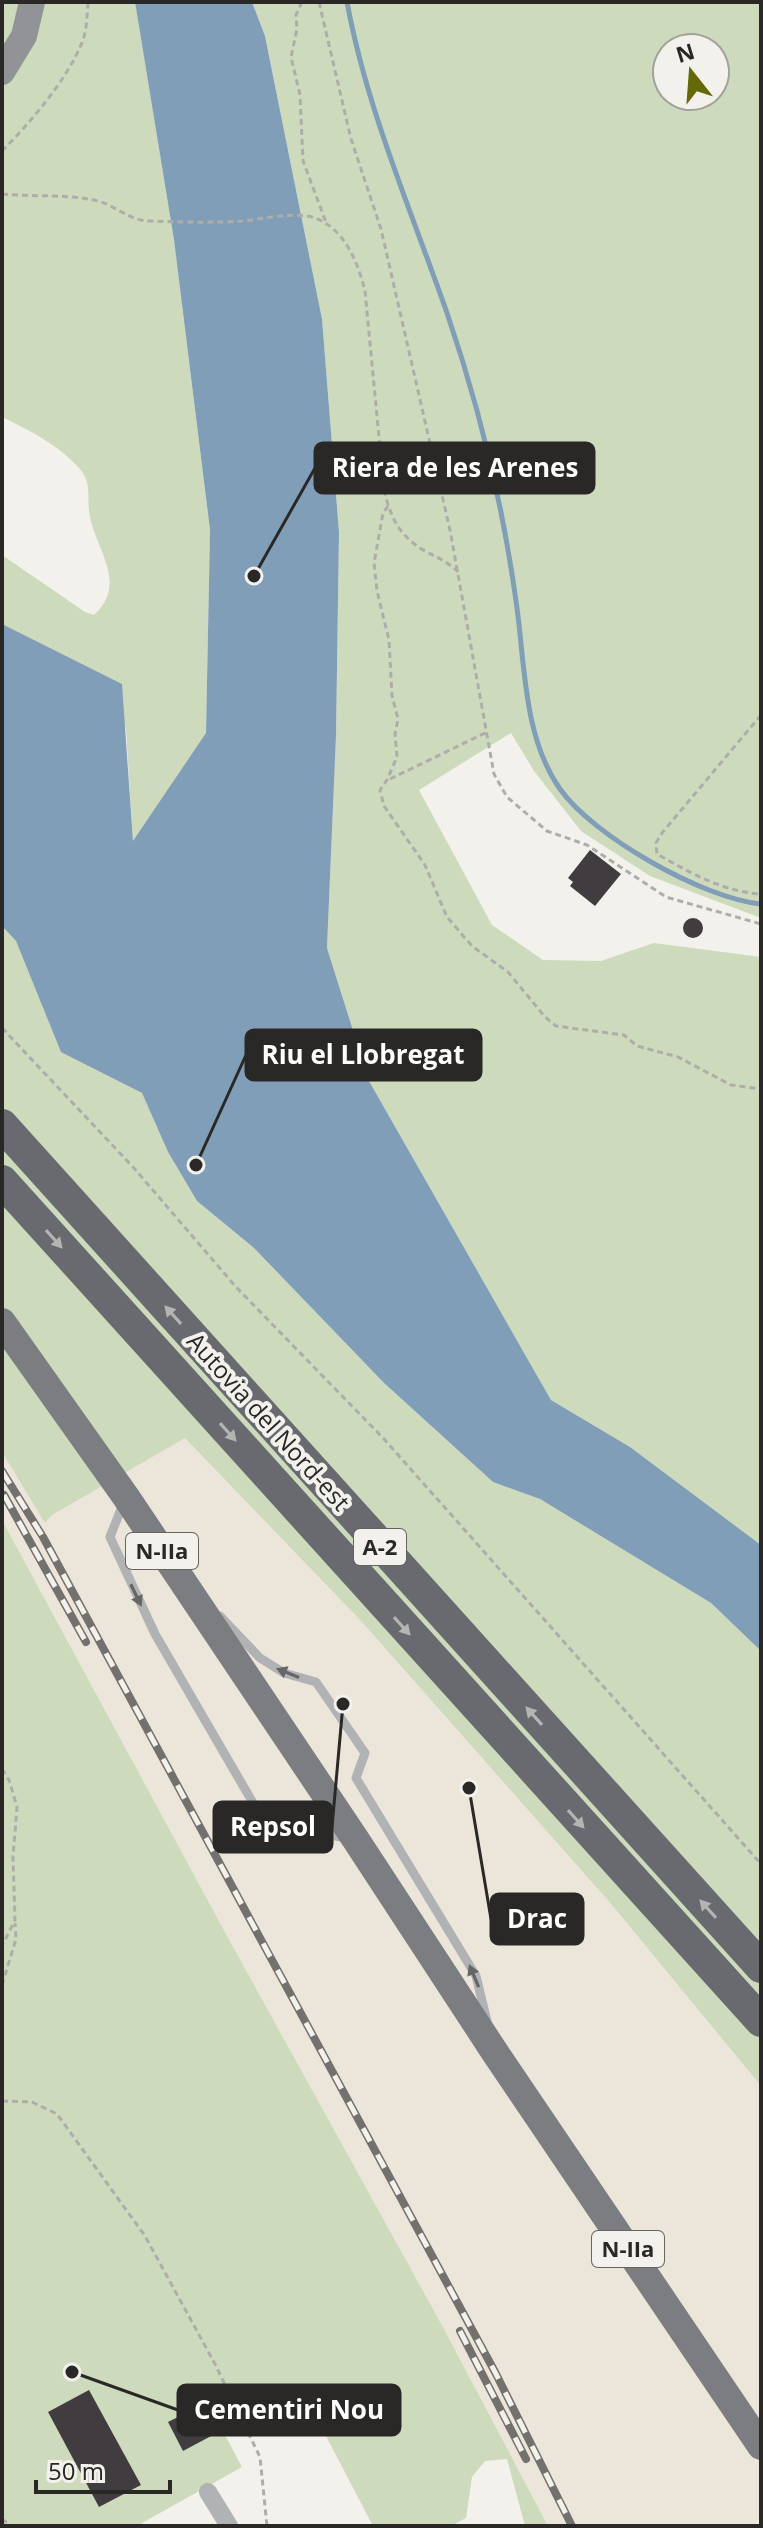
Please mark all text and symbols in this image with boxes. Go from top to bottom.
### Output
north arrow [651,32,731,112]
text: N [672,35,698,69]
callout: Riera de les Arenes [315,443,594,493]
text: Riera de les Arenes [332,449,578,485]
callout: Riu el Llobregat [246,1030,481,1080]
text: Riu el Llobregat [261,1036,465,1072]
one-way arrow [45,1230,63,1249]
one-way arrow [164,1305,182,1324]
street label: Autovia del Nord-est [180,1325,358,1517]
one-way arrow [219,1423,237,1442]
road number: A-2 [354,1529,406,1565]
road number: N-IIa [126,1533,198,1569]
one-way arrow [129,1583,143,1606]
one-way arrow [393,1616,411,1635]
one-way arrow [276,1666,300,1679]
one-way arrow [525,1707,543,1726]
callout: Repsol [214,1802,332,1852]
text: Repsol [230,1808,316,1844]
one-way arrow [567,1809,585,1828]
callout: Drac [491,1894,583,1944]
text: Drac [507,1900,567,1936]
one-way arrow [700,1900,718,1919]
one-way arrow [467,1965,480,1988]
road number: N-IIa [592,2231,664,2267]
callout: Cementiri Nou [178,2385,400,2435]
text: Cementiri Nou [194,2391,384,2427]
scale bar [36,2444,170,2494]
text: 50 m [48,2454,104,2487]

